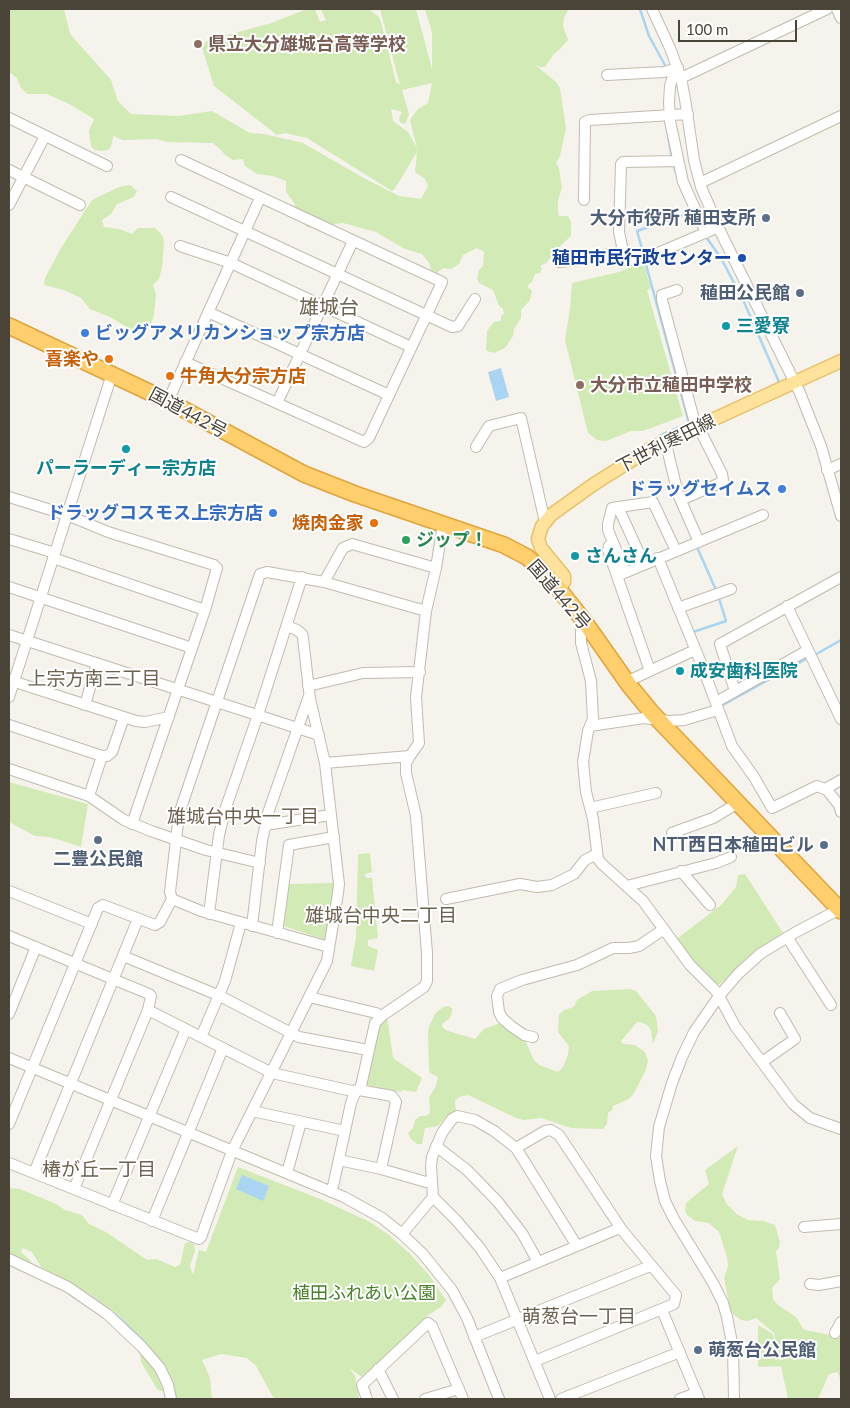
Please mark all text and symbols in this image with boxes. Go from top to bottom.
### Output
scale bar [680,10,799,42]
text: 100 m [686,20,728,38]
place label: 県立大分雄城台高等学校 [208,33,406,55]
marker: 県立大分雄城台高等学校 [192,38,204,50]
place label: 大分市役所 稙田支所 [590,207,756,229]
marker: 大分市役所 稙田支所 [760,212,772,224]
place label: 稙田市民行政センター [552,247,732,269]
marker: 稙田市民行政センター [736,252,748,264]
place label: 稙田公民館 [700,282,790,304]
marker: 稙田公民館 [794,287,806,299]
district label: 雄城台 [299,296,359,320]
place label: 三愛寮 [736,315,790,337]
marker: 三愛寮 [720,320,732,332]
place label: ビッグアメリカンショップ宗方店 [95,322,365,344]
marker: ビッグアメリカンショップ宗方店 [79,327,91,339]
place label: 喜楽や [45,348,99,370]
marker: 喜楽や [103,353,115,365]
place label: 牛角大分宗方店 [180,365,306,387]
marker: 牛角大分宗方店 [164,370,176,382]
place label: 大分市立稙田中学校 [590,374,752,396]
marker: 大分市立稙田中学校 [574,379,586,391]
street label: 国道442号 [145,383,231,443]
street label: 下世利寒田線 [613,410,719,478]
marker: パーラーディー宗方店 [120,443,132,455]
place label: パーラーディー宗方店 [36,457,216,479]
place label: ドラッグセイムス [628,478,772,500]
marker: ドラッグセイムス [776,483,788,495]
place label: ドラッグコスモス上宗方店 [47,502,263,524]
marker: ドラッグコスモス上宗方店 [267,507,279,519]
place label: 焼肉金家 [292,512,364,534]
marker: 焼肉金家 [368,517,380,529]
place label: ジップ！ [416,529,488,551]
marker: ジップ！ [400,534,412,546]
place label: さんさん [585,545,657,567]
marker: さんさん [569,550,581,562]
street label: 国道442号 [523,556,595,634]
place label: 成安歯科医院 [690,660,798,682]
marker: 成安歯科医院 [674,665,686,677]
district label: 上宗方南三丁目 [28,668,160,690]
district label: 雄城台中央一丁目 [167,806,319,828]
marker: 二豊公民館 [92,834,104,846]
place label: NTT西日本稙田ビル [653,834,814,856]
marker: NTT西日本稙田ビル [818,839,830,851]
place label: 二豊公民館 [53,848,143,870]
district label: 雄城台中央二丁目 [305,905,457,927]
district label: 椿が丘一丁目 [42,1159,156,1181]
park label: 植田ふれあい公園 [292,1282,436,1304]
district label: 萌葱台一丁目 [522,1306,636,1328]
place label: 萌葱台公民館 [708,1339,816,1361]
marker: 萌葱台公民館 [692,1344,704,1356]

